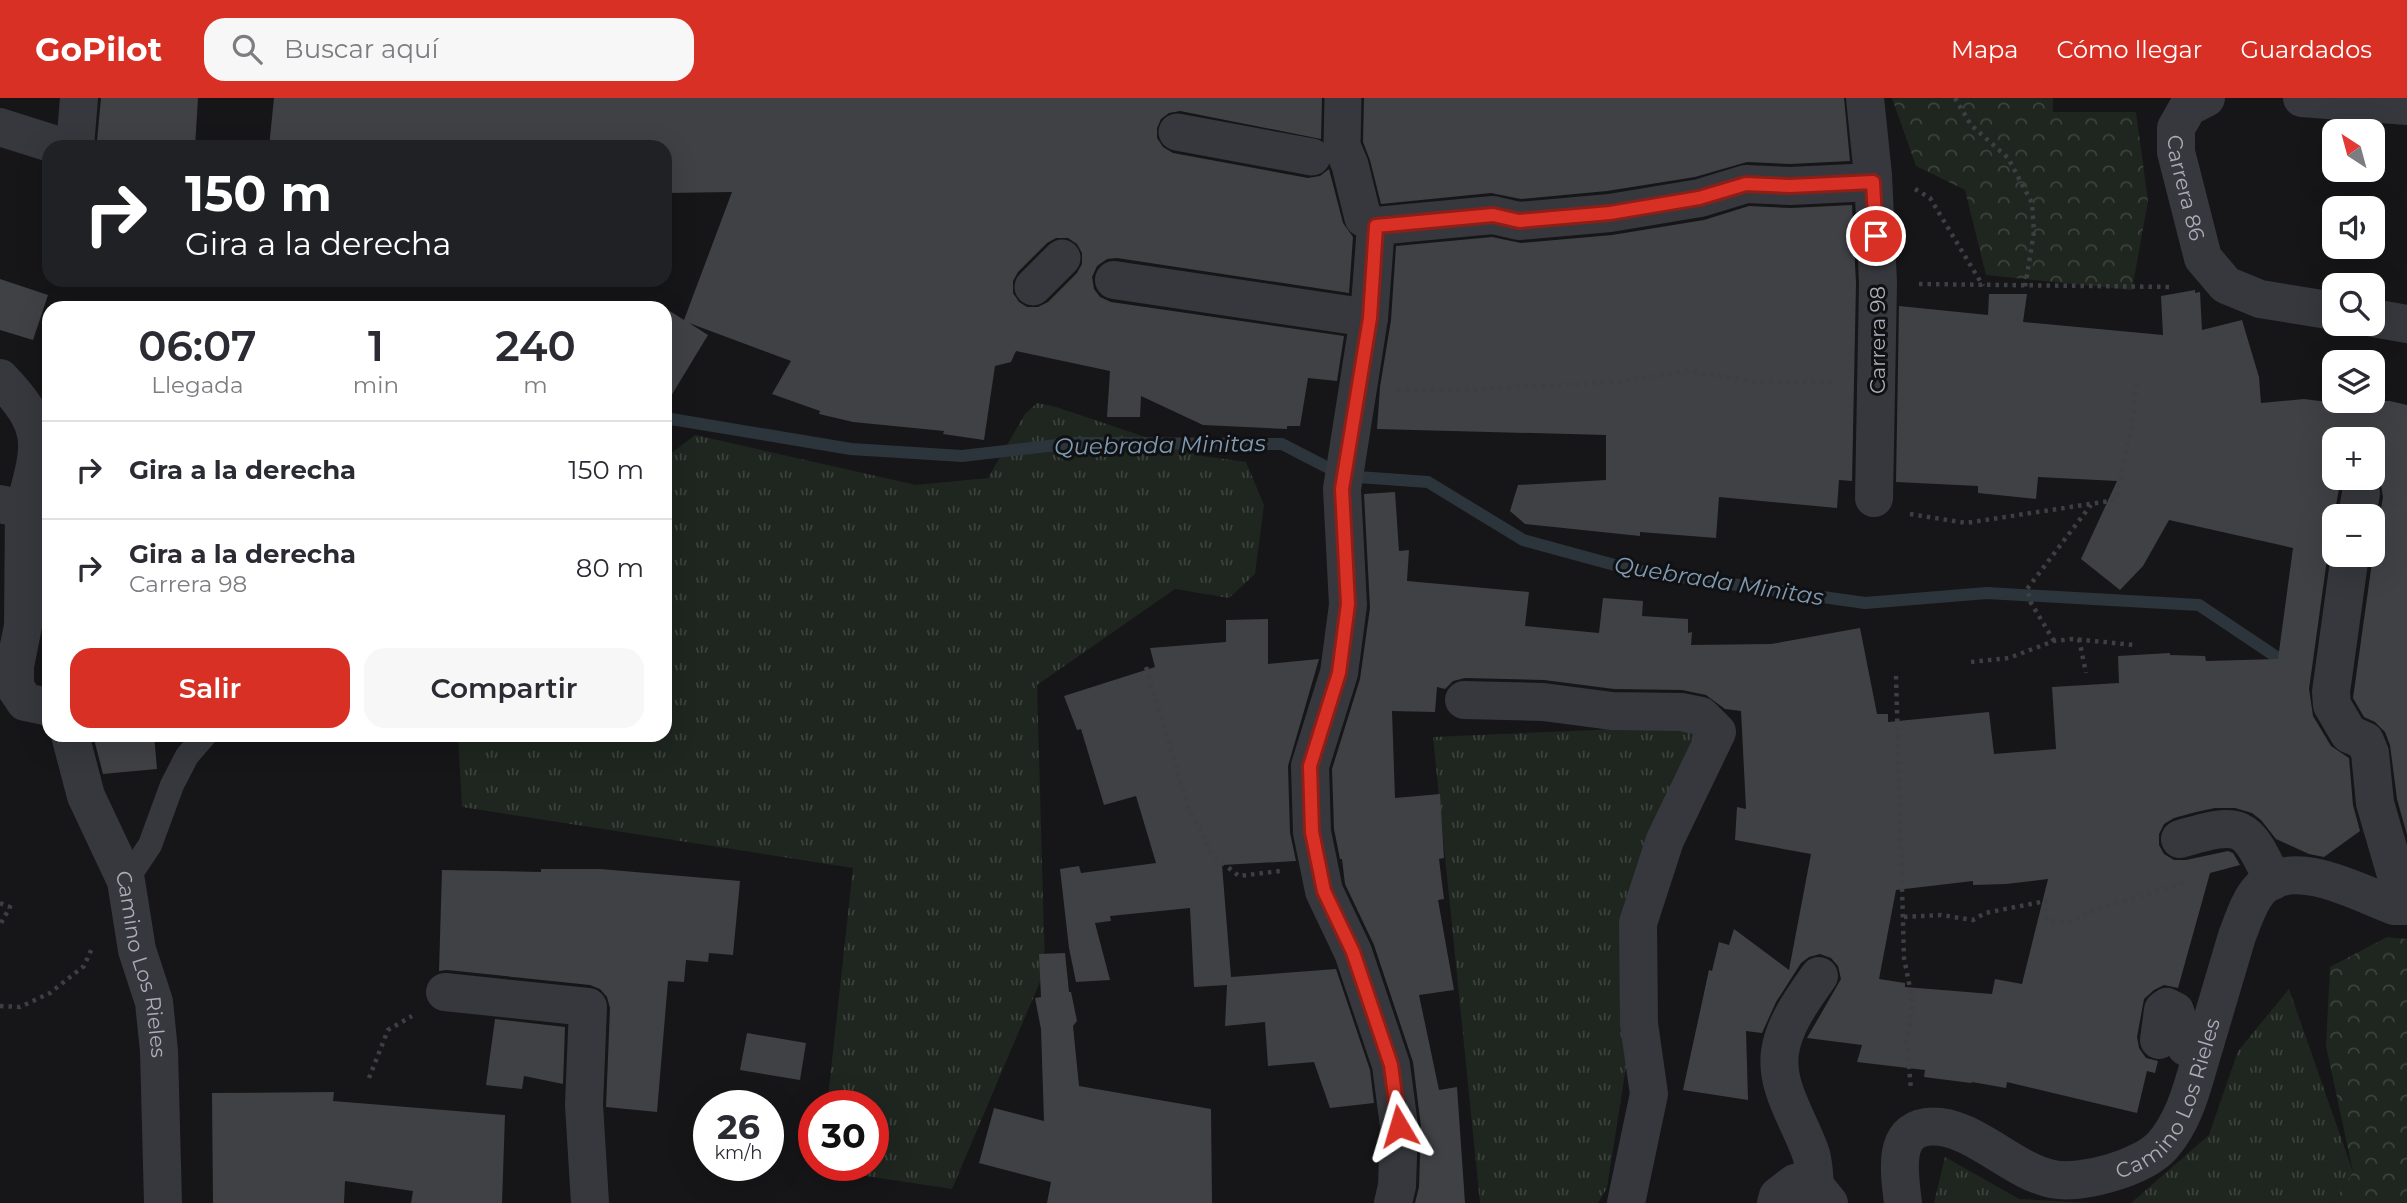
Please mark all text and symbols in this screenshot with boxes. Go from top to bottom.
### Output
search box [204,18,694,81]
text: GoPilot [35,29,162,69]
icon: search [228,30,266,68]
text: Buscar aquí [284,33,438,65]
text: Mapa [1951,35,2018,64]
text: Cómo llegar [2056,35,2202,64]
text: Guardados [2240,35,2372,64]
north arrow [2322,119,2385,182]
map controls [2322,119,2385,567]
street label: Carrera 86 [2163,135,2211,243]
text: 150 m [185,164,332,223]
icon: right [70,168,161,259]
button: sound [2322,196,2385,259]
pin [1846,206,1906,266]
icon: arrive [1857,217,1895,255]
text: Gira a la derecha [185,224,451,263]
button: search [2322,273,2385,336]
street label: Carrera 98 [1865,286,1890,394]
text: 06:07 [138,320,257,372]
text: 1 [368,320,384,372]
text: 240 [495,320,576,372]
button: layers [2322,350,2385,413]
text: Llegada [151,371,243,399]
text: min [353,371,399,399]
text: m [523,371,548,399]
button: + [2322,427,2385,490]
water label: Quebrada Minitas [1054,429,1266,461]
icon: right [70,451,108,489]
text: Gira a la derecha [129,454,356,486]
text: 150 m [568,454,644,486]
button: − [2322,504,2385,567]
text: Gira a la derecha [129,538,356,570]
icon: right [70,549,108,587]
water label: Quebrada Minitas [1612,551,1826,611]
text: 80 m [576,552,644,584]
text: Carrera 98 [129,570,247,598]
button: Salir [70,648,350,728]
button: Compartir [364,648,644,728]
street label: Camino Los Rieles [110,866,172,1058]
street label: Camino Los Rieles [2112,1015,2225,1183]
position arrow [1362,1089,1436,1163]
speed limit sign: 30 [798,1090,889,1181]
text: 26 [717,1105,760,1148]
text: km/h [714,1142,763,1164]

